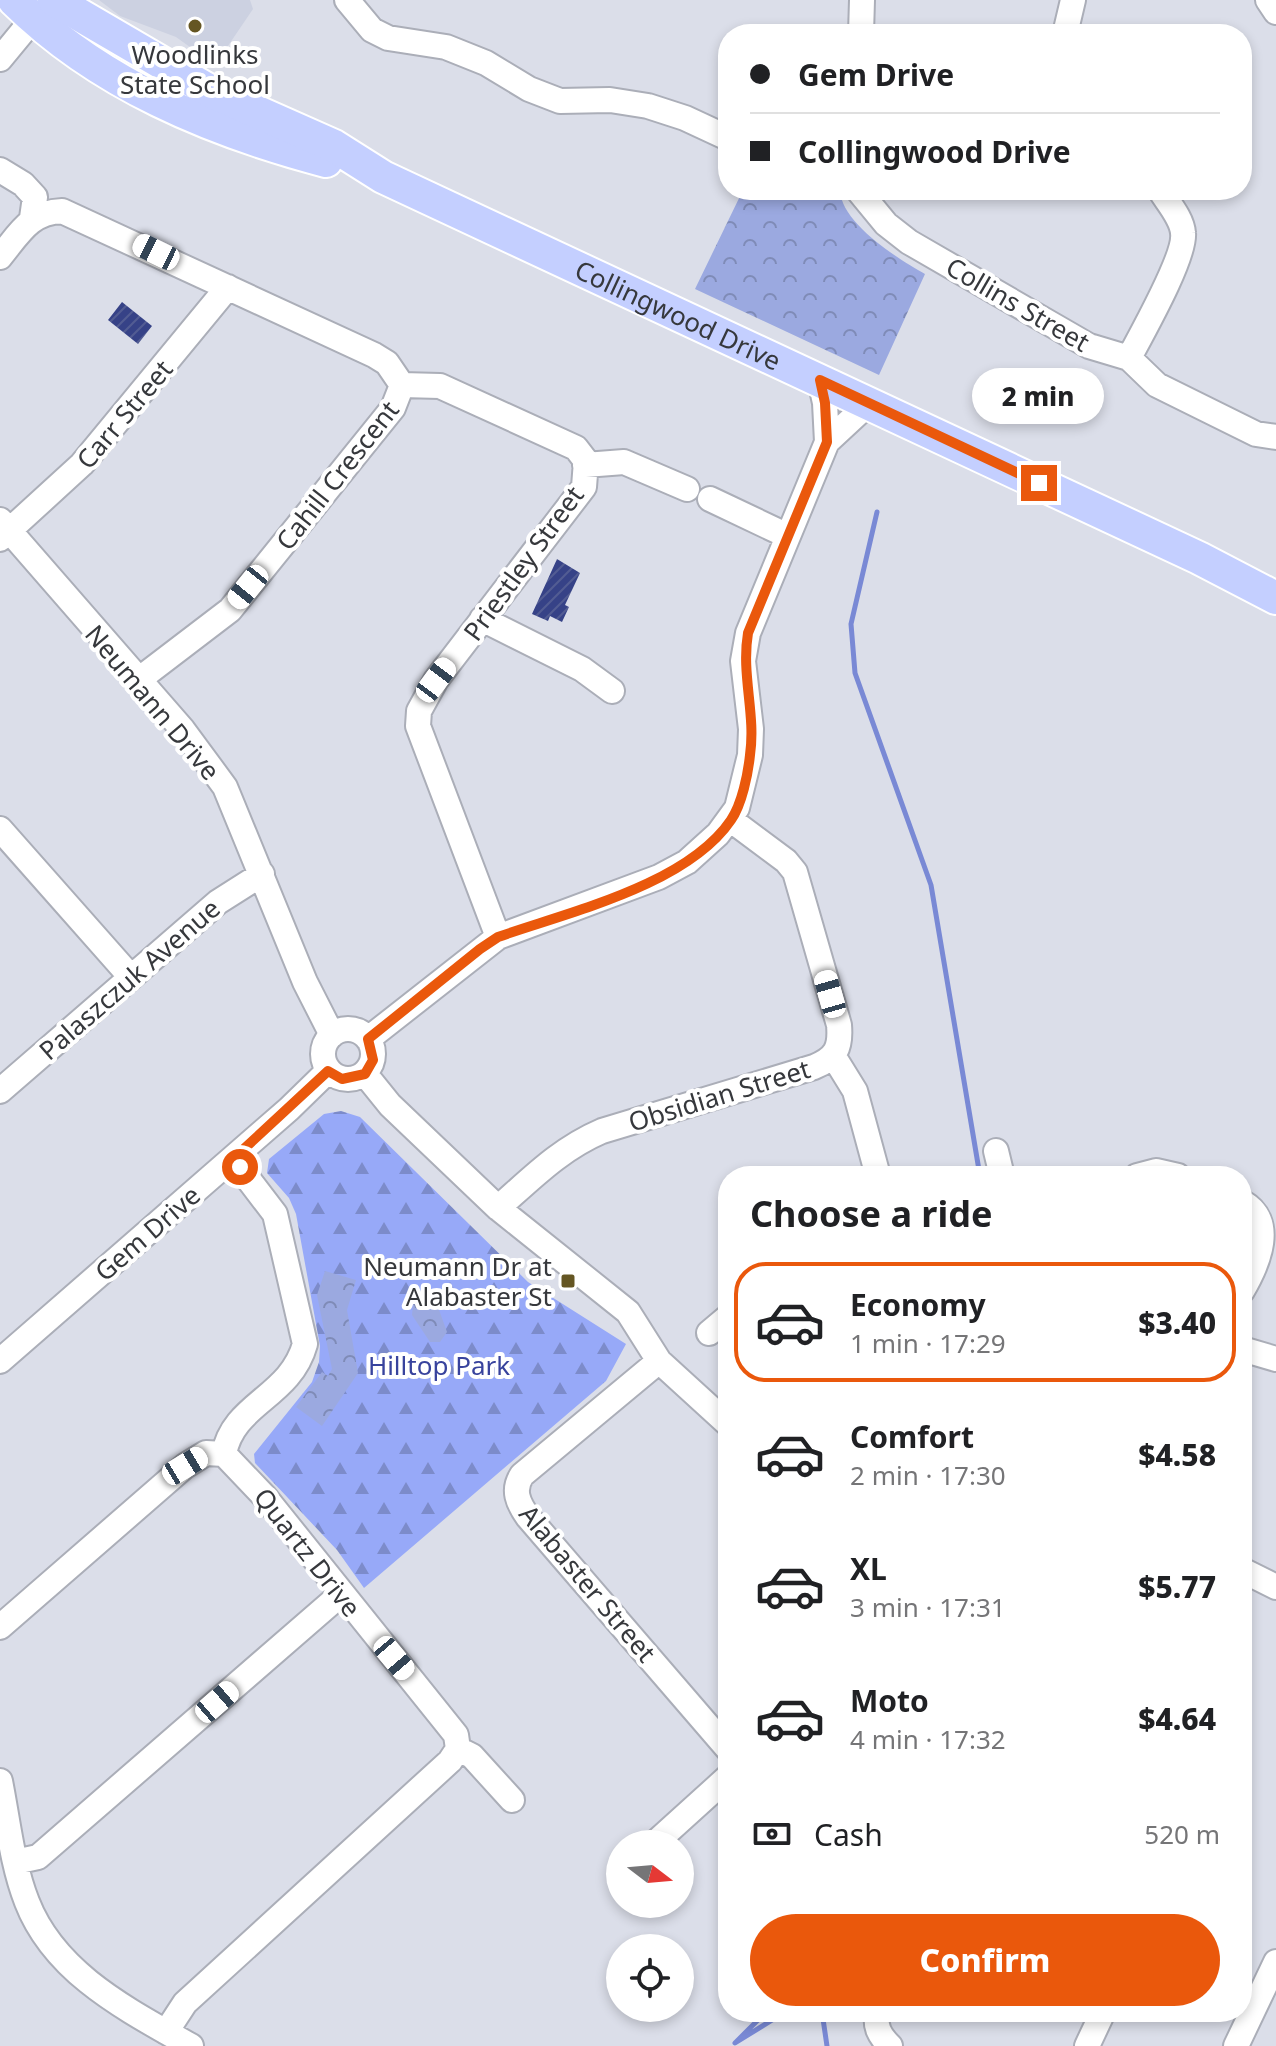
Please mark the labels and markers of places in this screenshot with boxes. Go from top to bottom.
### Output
marker: Woodlinks State School [186,17,204,35]
place label: Woodlinks State School [120,36,270,102]
place label: Neumann Dr at Alabaster St [363,1248,552,1314]
marker: Neumann Dr at Alabaster St [559,1272,577,1290]

